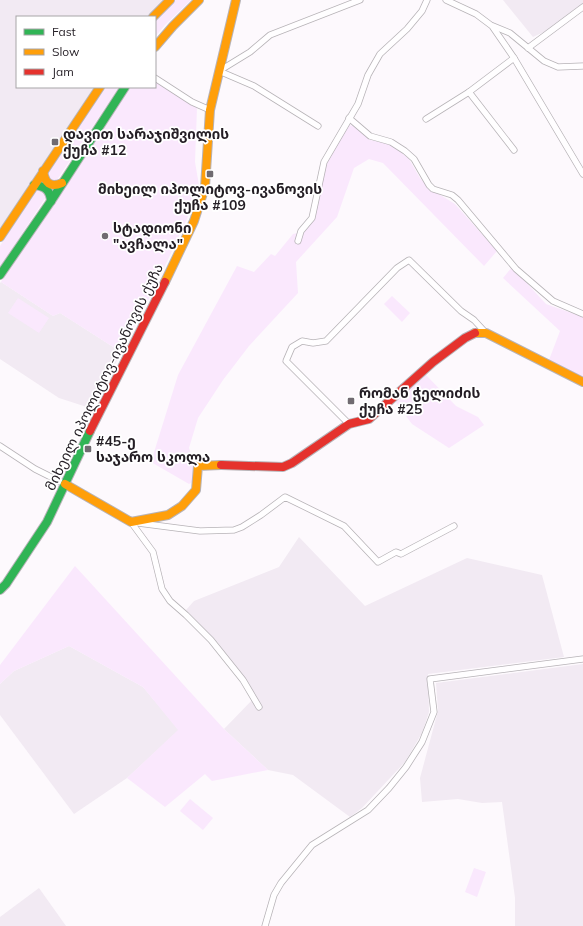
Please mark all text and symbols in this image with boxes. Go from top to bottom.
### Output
legend [16,16,156,88]
text: Fast [52,24,76,39]
text: Slow [52,44,80,59]
text: Jam [52,64,74,79]
place label: დავით სარაჯიშვილის ქუჩა #12 [63,125,229,159]
marker: დავით სარაჯიშვილის ქუჩა #12 [50,137,60,147]
marker: მიხეილ იპოლიტოვ-ივანოვის ქუჩა #109 [205,169,215,179]
place label: მიხეილ იპოლიტოვ-ივანოვის ქუჩა #109 [98,180,322,214]
place label: სტადიონი "ავჩალა" [113,219,191,253]
marker: სტადიონი "ავჩალა" [100,231,110,241]
street label: მიხეილ იპოლიტოვ-ივანოვის ქუჩა [41,260,167,494]
place label: რომან ჭელიძის ქუჩა #25 [359,384,480,418]
marker: რომან ჭელიძის ქუჩა #25 [346,396,356,406]
place label: #45-ე საჯარო სკოლა [96,432,210,466]
marker: #45-ე საჯარო სკოლა [83,444,93,454]

